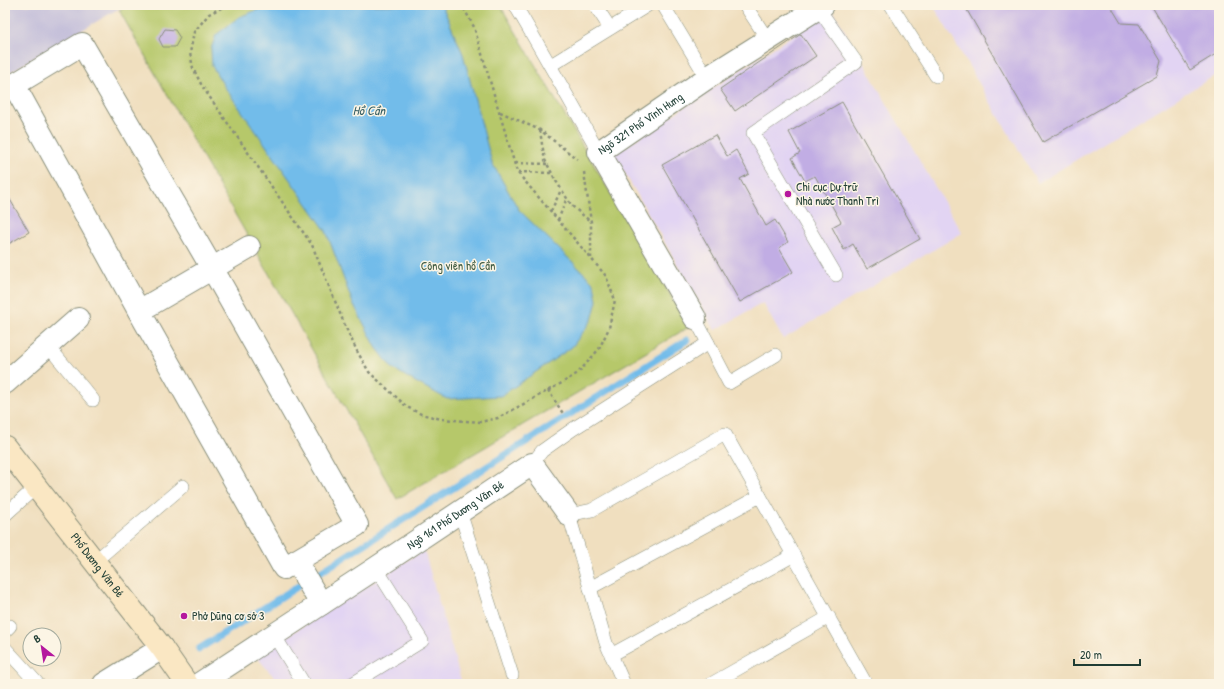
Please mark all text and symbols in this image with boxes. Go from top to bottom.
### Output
street label: Ngõ 321 Phố Vĩnh Hưng [594,88,686,158]
water label: Hồ Cần [353,101,386,119]
place label: Chi cục Dự trữ Nhà nước Thanh Trì [796,178,879,209]
marker: Chi cục Dự trữ Nhà nước Thanh Trì [783,189,793,199]
park label: Công viên hồ Cần [421,257,495,274]
street label: Ngõ 161 Phố Dương Văn Bé [403,476,507,553]
street label: Phố Dương Văn Bé [67,529,129,601]
place label: Phở Dũng cơ sở 3 [192,607,264,624]
marker: Phở Dũng cơ sở 3 [179,611,189,621]
north arrow [22,627,62,667]
text: B [31,631,43,646]
scale bar [1074,641,1140,667]
text: 20 m [1080,646,1102,663]

